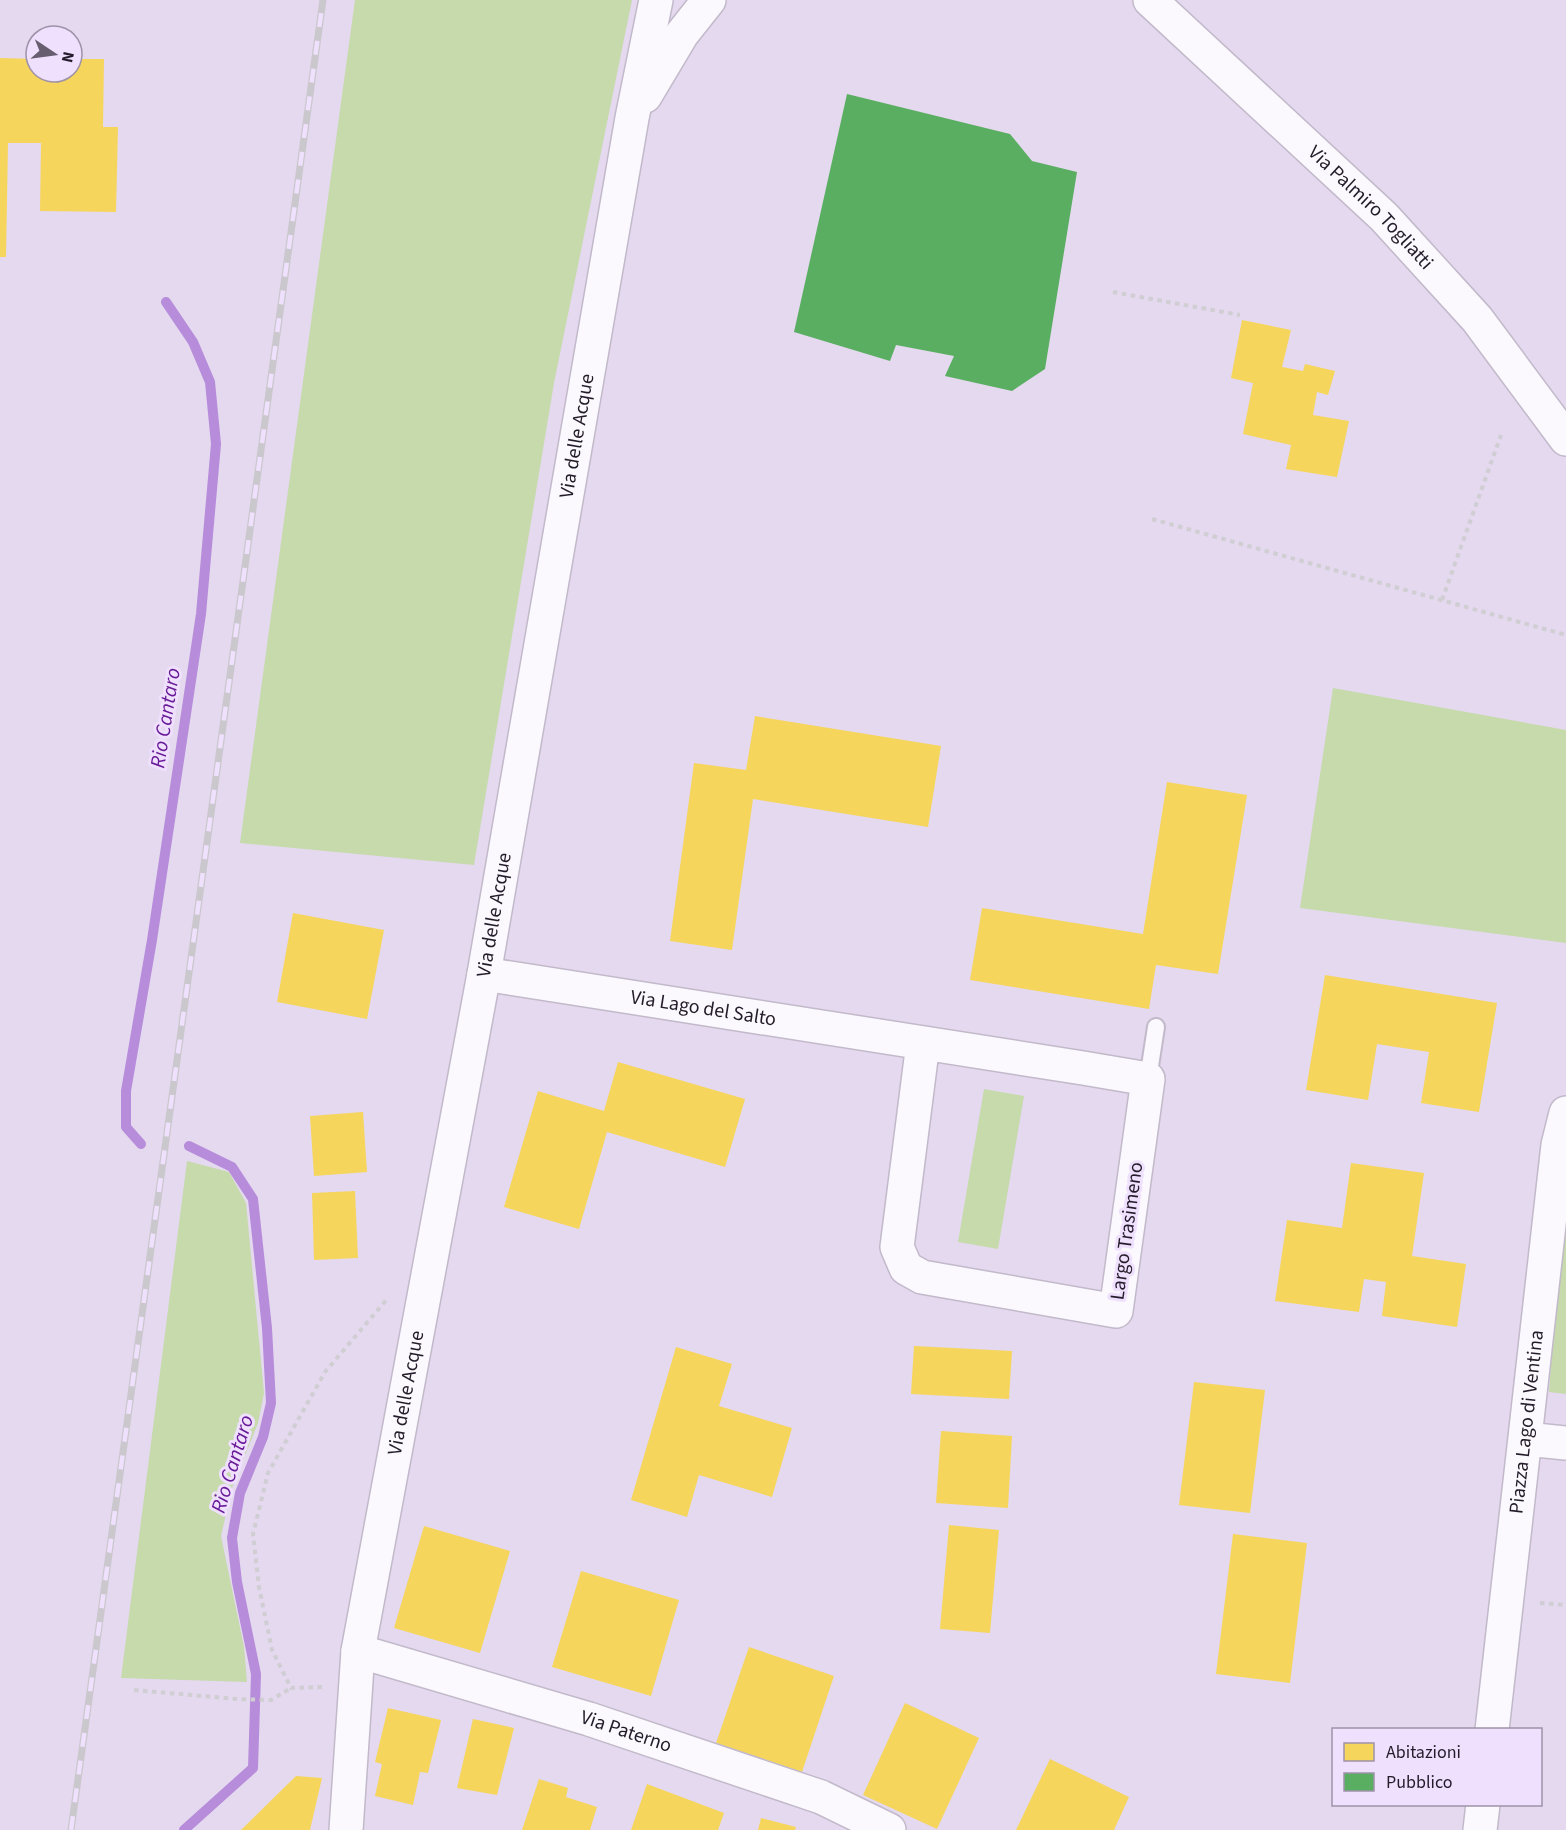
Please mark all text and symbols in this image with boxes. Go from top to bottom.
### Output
north arrow [24,24,84,84]
text: N [56,49,80,65]
street label: Via Palmiro Togliatti [1302,139,1440,276]
street label: Via delle Acque [552,371,602,500]
water label: Rio Cantaro [142,666,188,770]
street label: Via delle Acque [470,850,519,979]
street label: Via Lago del Salto [628,983,778,1034]
street label: Largo Trasimeno [1103,1160,1151,1302]
street label: Via delle Acque [381,1328,431,1457]
street label: Piazza Lago di Ventina [1502,1328,1551,1516]
water label: Rio Cantaro [203,1411,261,1517]
street label: Via Paterno [577,1703,676,1760]
legend [1332,1728,1542,1806]
text: Abitazioni [1386,1740,1461,1765]
text: Pubblico [1386,1770,1453,1795]

